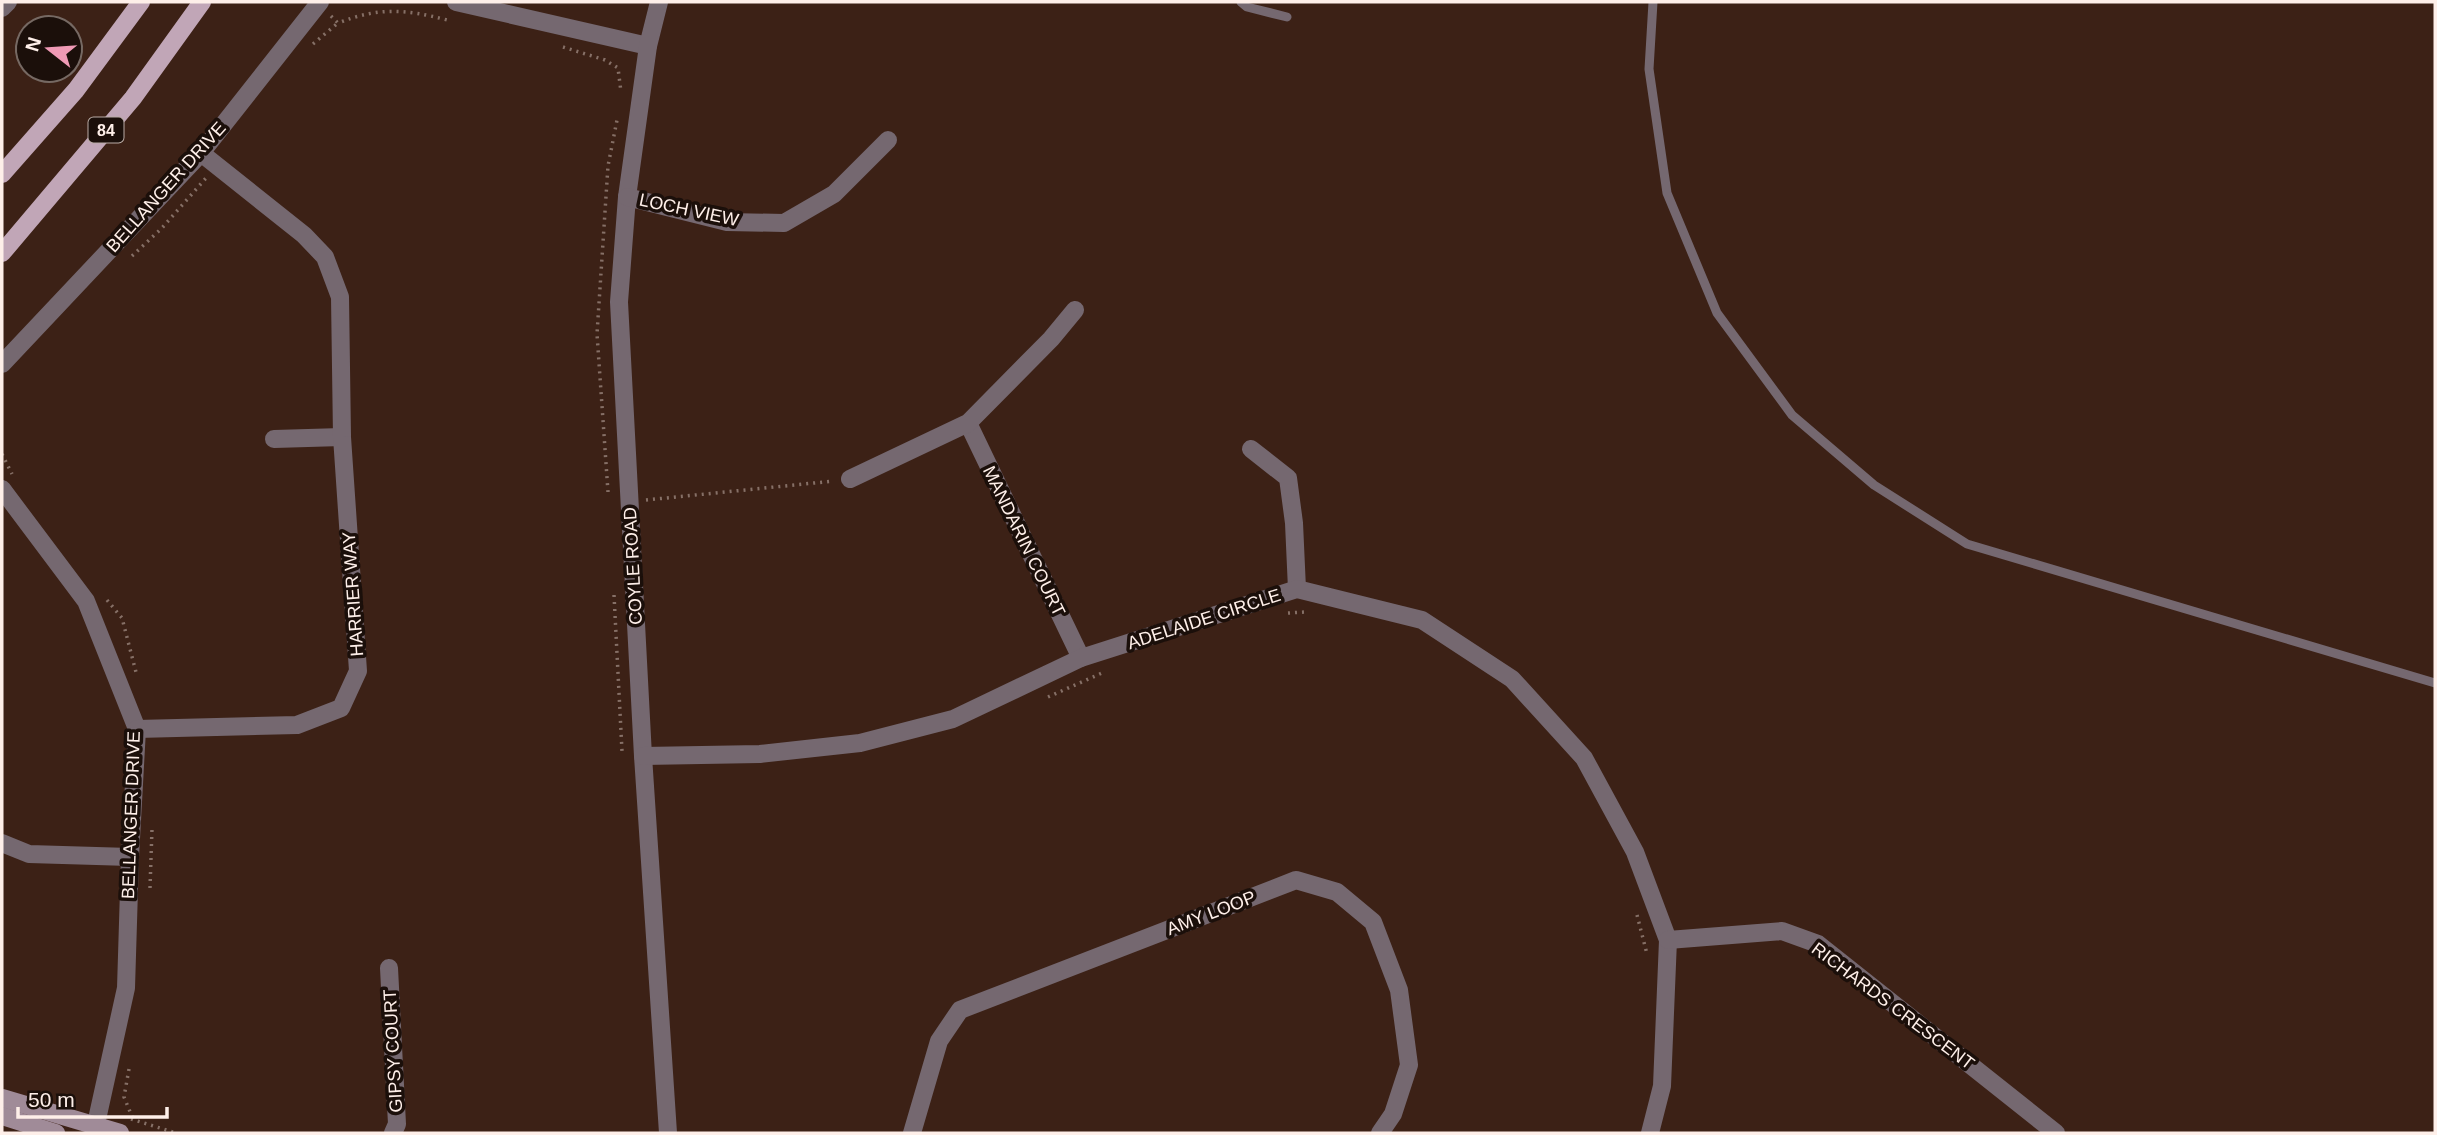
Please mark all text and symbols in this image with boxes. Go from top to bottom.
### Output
north arrow [14,14,84,84]
text: N [21,35,45,54]
road number: 84 [88,118,124,142]
street label: BELLANGER DRIVE [102,118,230,256]
street label: LOCH VIEW [638,190,740,230]
street label: MANDARIN COURT [979,463,1069,619]
street label: COYLE ROAD [620,507,646,625]
street label: HARRIER WAY [339,531,367,657]
street label: ADELAIDE CIRCLE [1125,585,1283,653]
street label: BELLANGER DRIVE [118,731,144,899]
street label: AMY LOOP [1164,887,1258,939]
street label: RICHARDS CRESCENT [1808,938,1978,1074]
street label: GIPSY COURT [380,989,406,1113]
scale bar [18,1076,166,1120]
text: 50 m [28,1088,75,1111]

